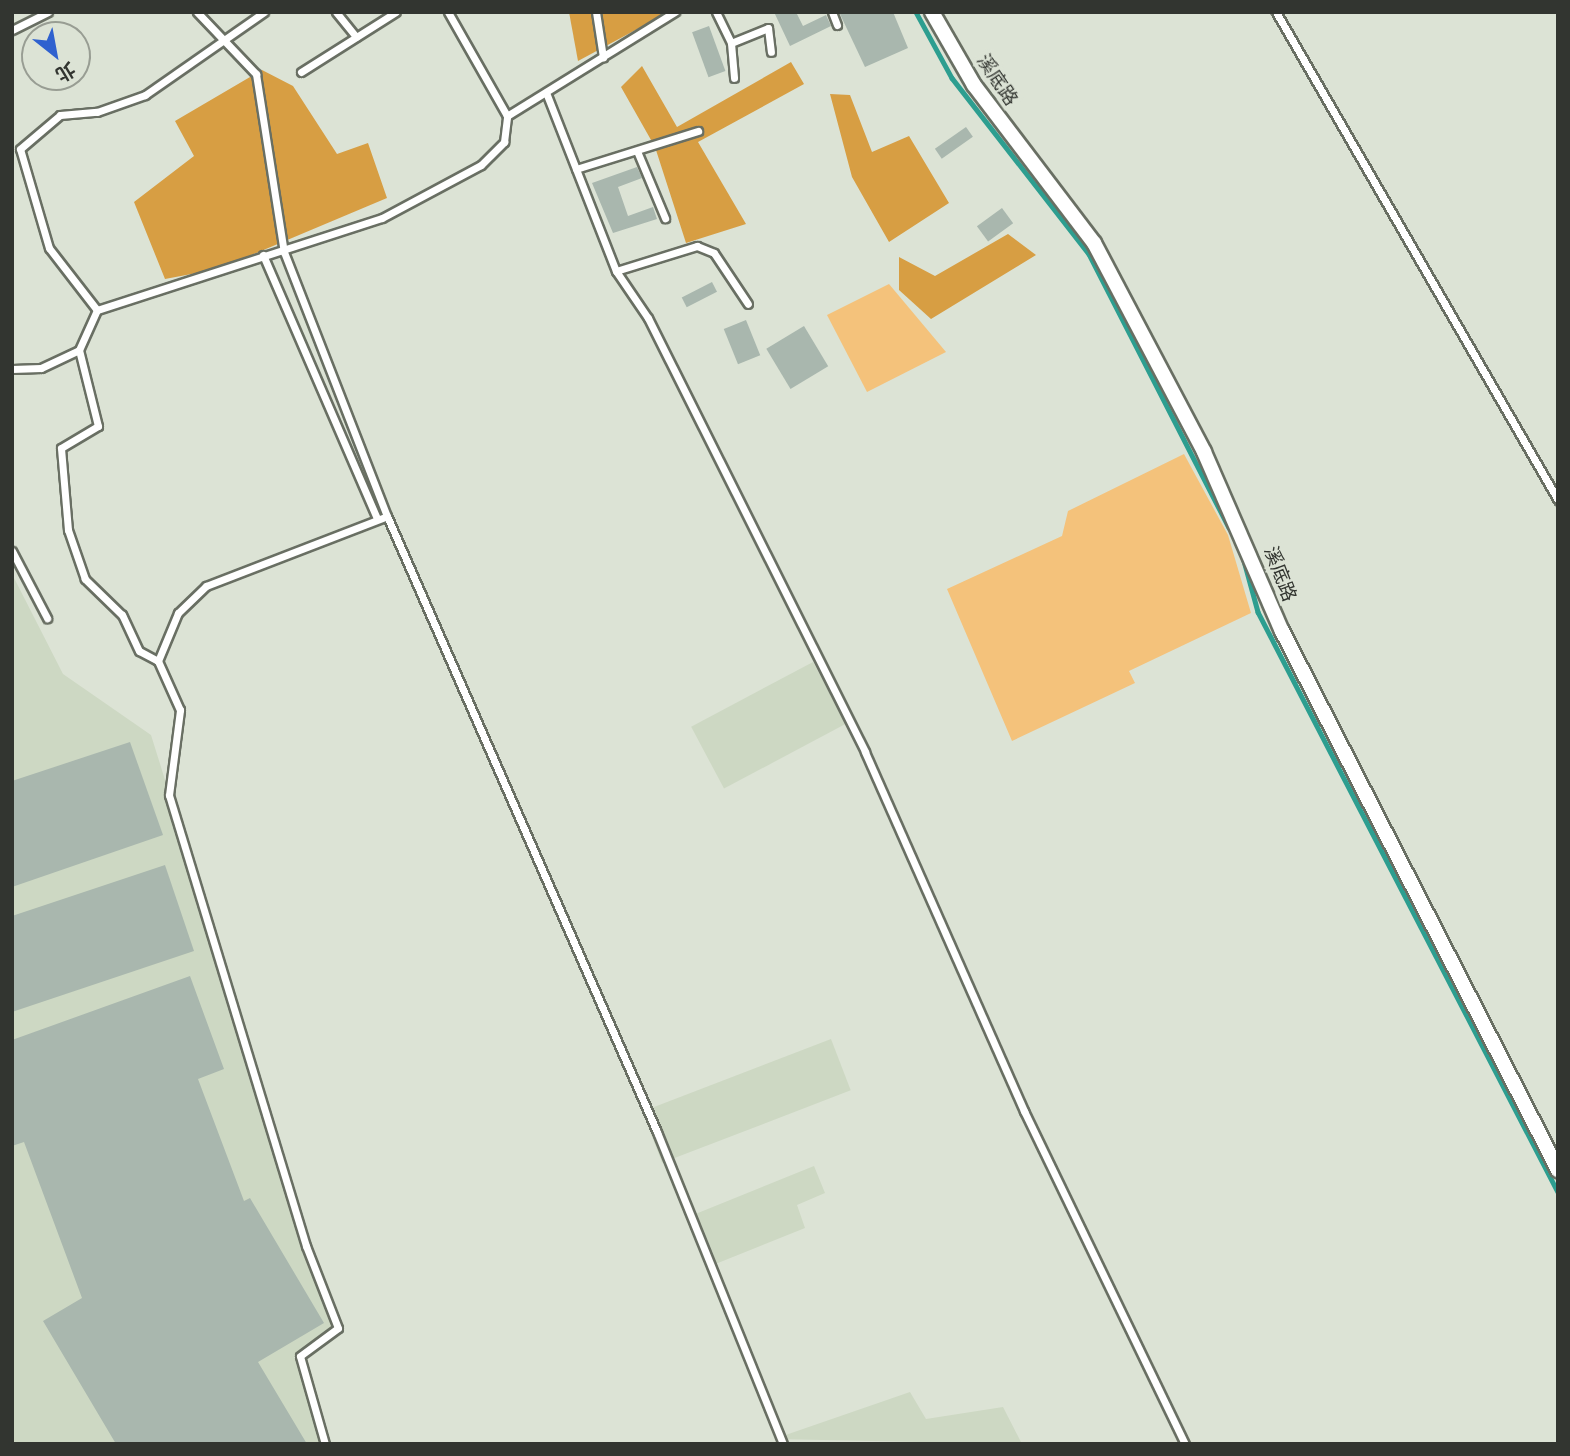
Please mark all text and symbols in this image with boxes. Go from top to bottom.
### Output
north arrow [21,21,91,91]
street label: 溪底路 [972,50,1022,110]
text: 北 [51,56,81,88]
street label: 溪底路 [1259,543,1301,605]

